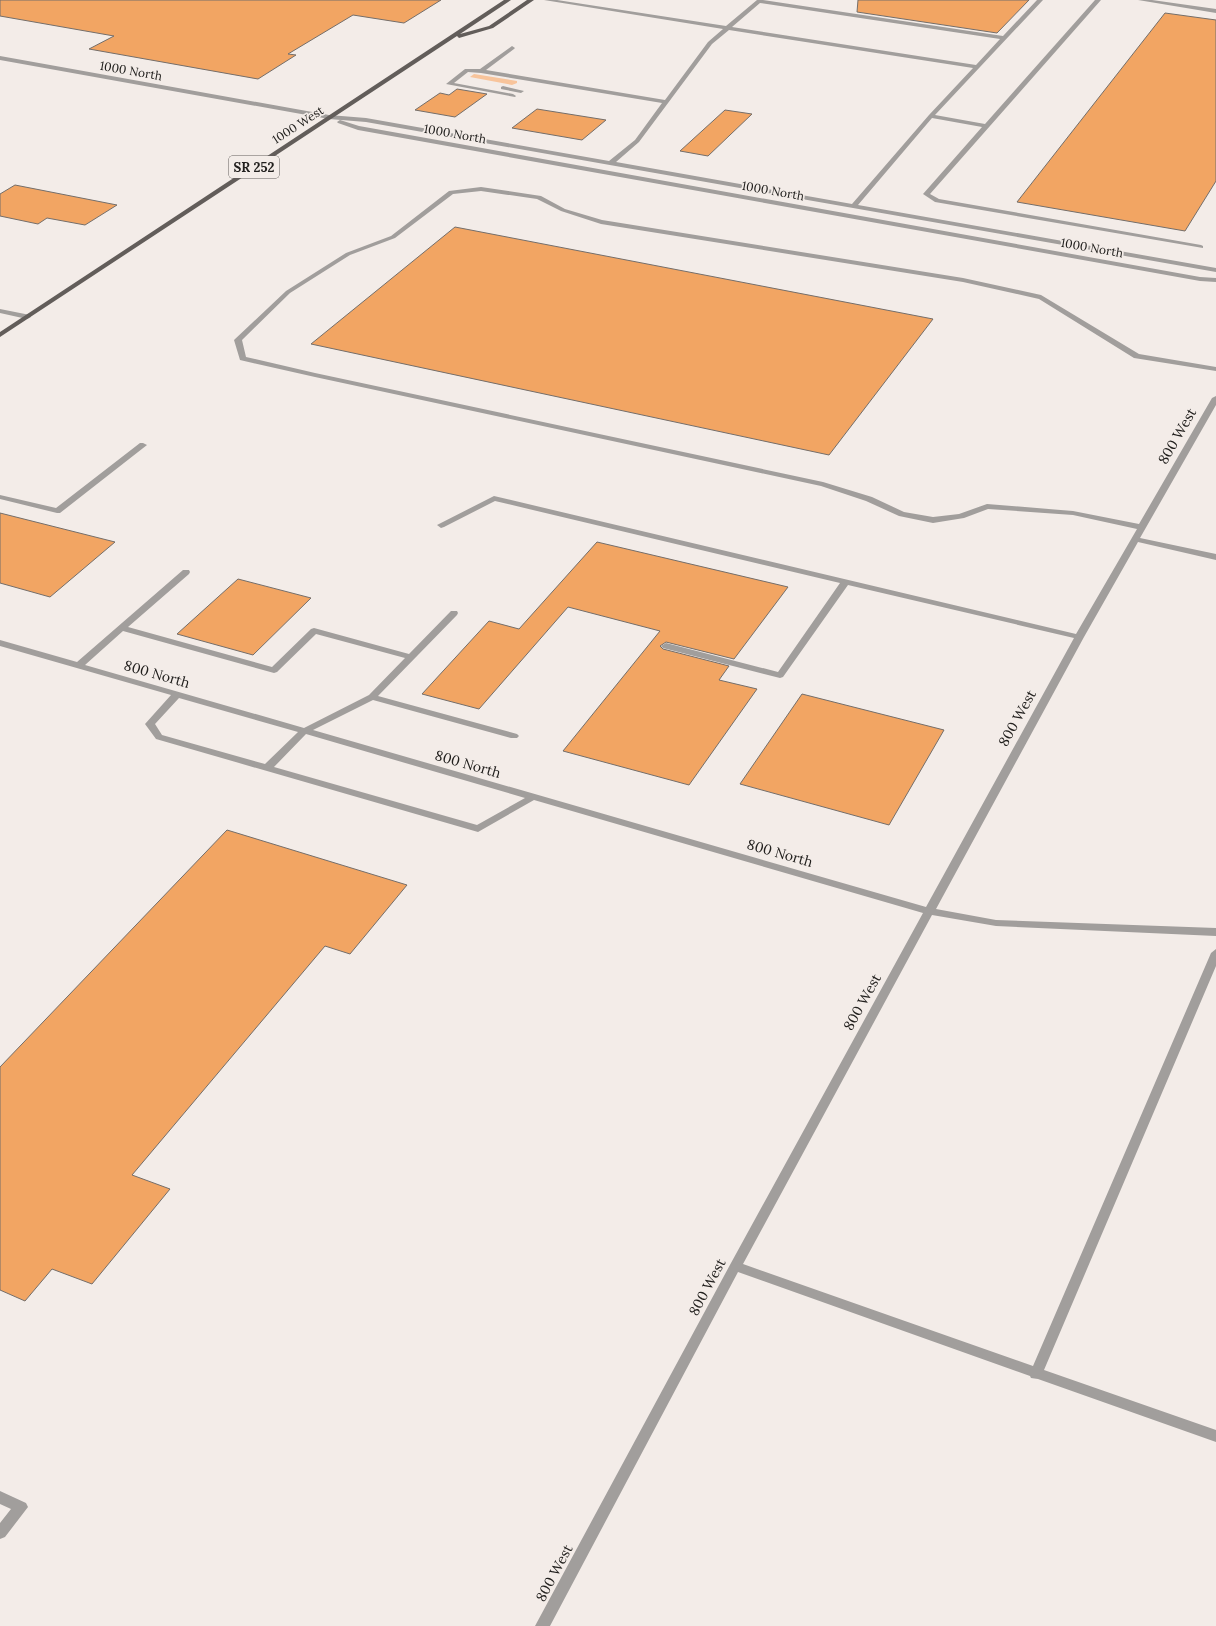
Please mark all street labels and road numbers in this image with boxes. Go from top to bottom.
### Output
street label: 1000 North [99,58,163,83]
street label: 1000 West [269,102,326,147]
street label: 1000 North [423,121,487,146]
road number: SR 252 [229,156,279,178]
street label: 1000 North [741,178,805,203]
street label: 1000 North [1060,235,1124,260]
street label: 800 West [1154,404,1201,467]
street label: 800 North [122,656,192,692]
street label: 800 West [994,686,1040,749]
street label: 800 North [433,746,503,782]
street label: 800 North [745,835,815,871]
street label: 800 West [839,970,885,1033]
street label: 800 West [685,1255,730,1319]
street label: 800 West [532,1541,577,1605]

